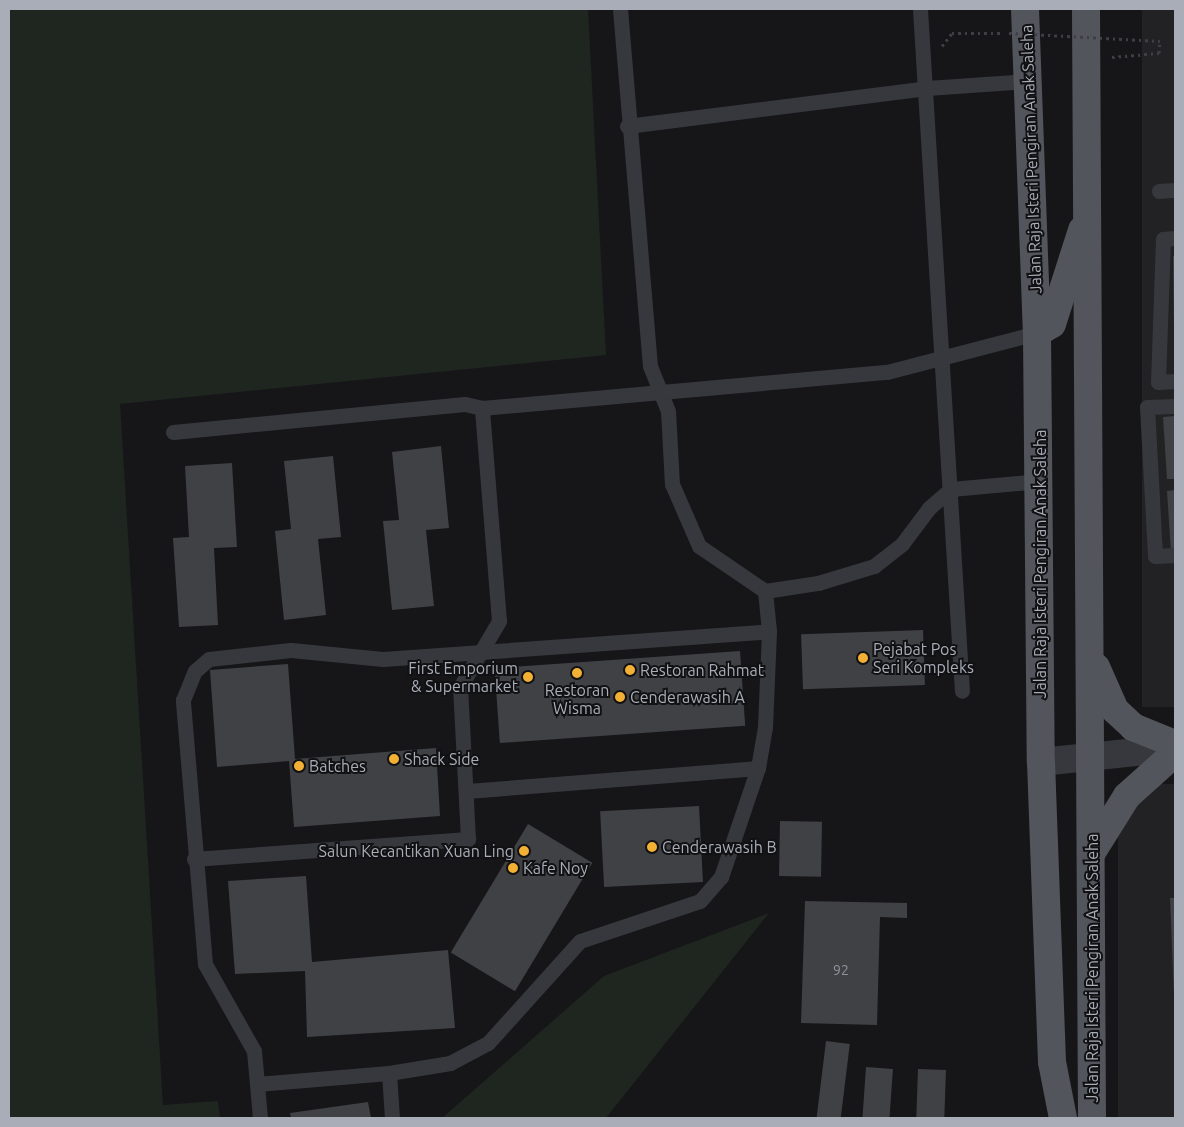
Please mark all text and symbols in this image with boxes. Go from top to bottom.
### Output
street label: Jalan Raja Isteri Pengiran Anak Saleha [1017,24,1045,294]
street label: Jalan Raja Isteri Pengiran Anak Saleha [1030,430,1050,698]
place label: Pejabat Pos Seri Kompleks [873,639,974,677]
marker: Pejabat Pos Seri Kompleks [857,652,869,664]
place label: First Emporium & Supermarket [408,658,518,696]
place label: Restoran Rahmat [640,660,764,680]
marker: Restoran Rahmat [624,664,636,676]
marker: Restoran Wisma [571,667,583,679]
marker: First Emporium & Supermarket [522,671,534,683]
place label: Restoran Wisma [545,680,609,718]
place label: Cenderawasih A [630,687,745,707]
marker: Cenderawasih A [614,691,626,703]
place label: Shack Side [404,749,479,769]
marker: Shack Side [388,753,400,765]
place label: Batches [309,756,366,776]
marker: Batches [293,760,305,772]
street label: Jalan Raja Isteri Pengiran Anak Saleha [1082,834,1102,1102]
place label: Cenderawasih B [662,837,777,857]
place label: Salun Kecantikan Xuan Ling [319,841,514,861]
marker: Cenderawasih B [646,841,658,853]
marker: Salun Kecantikan Xuan Ling [518,845,530,857]
place label: Kafe Noy [523,858,588,878]
marker: Kafe Noy [507,862,519,874]
house number: 92 [833,962,849,978]

